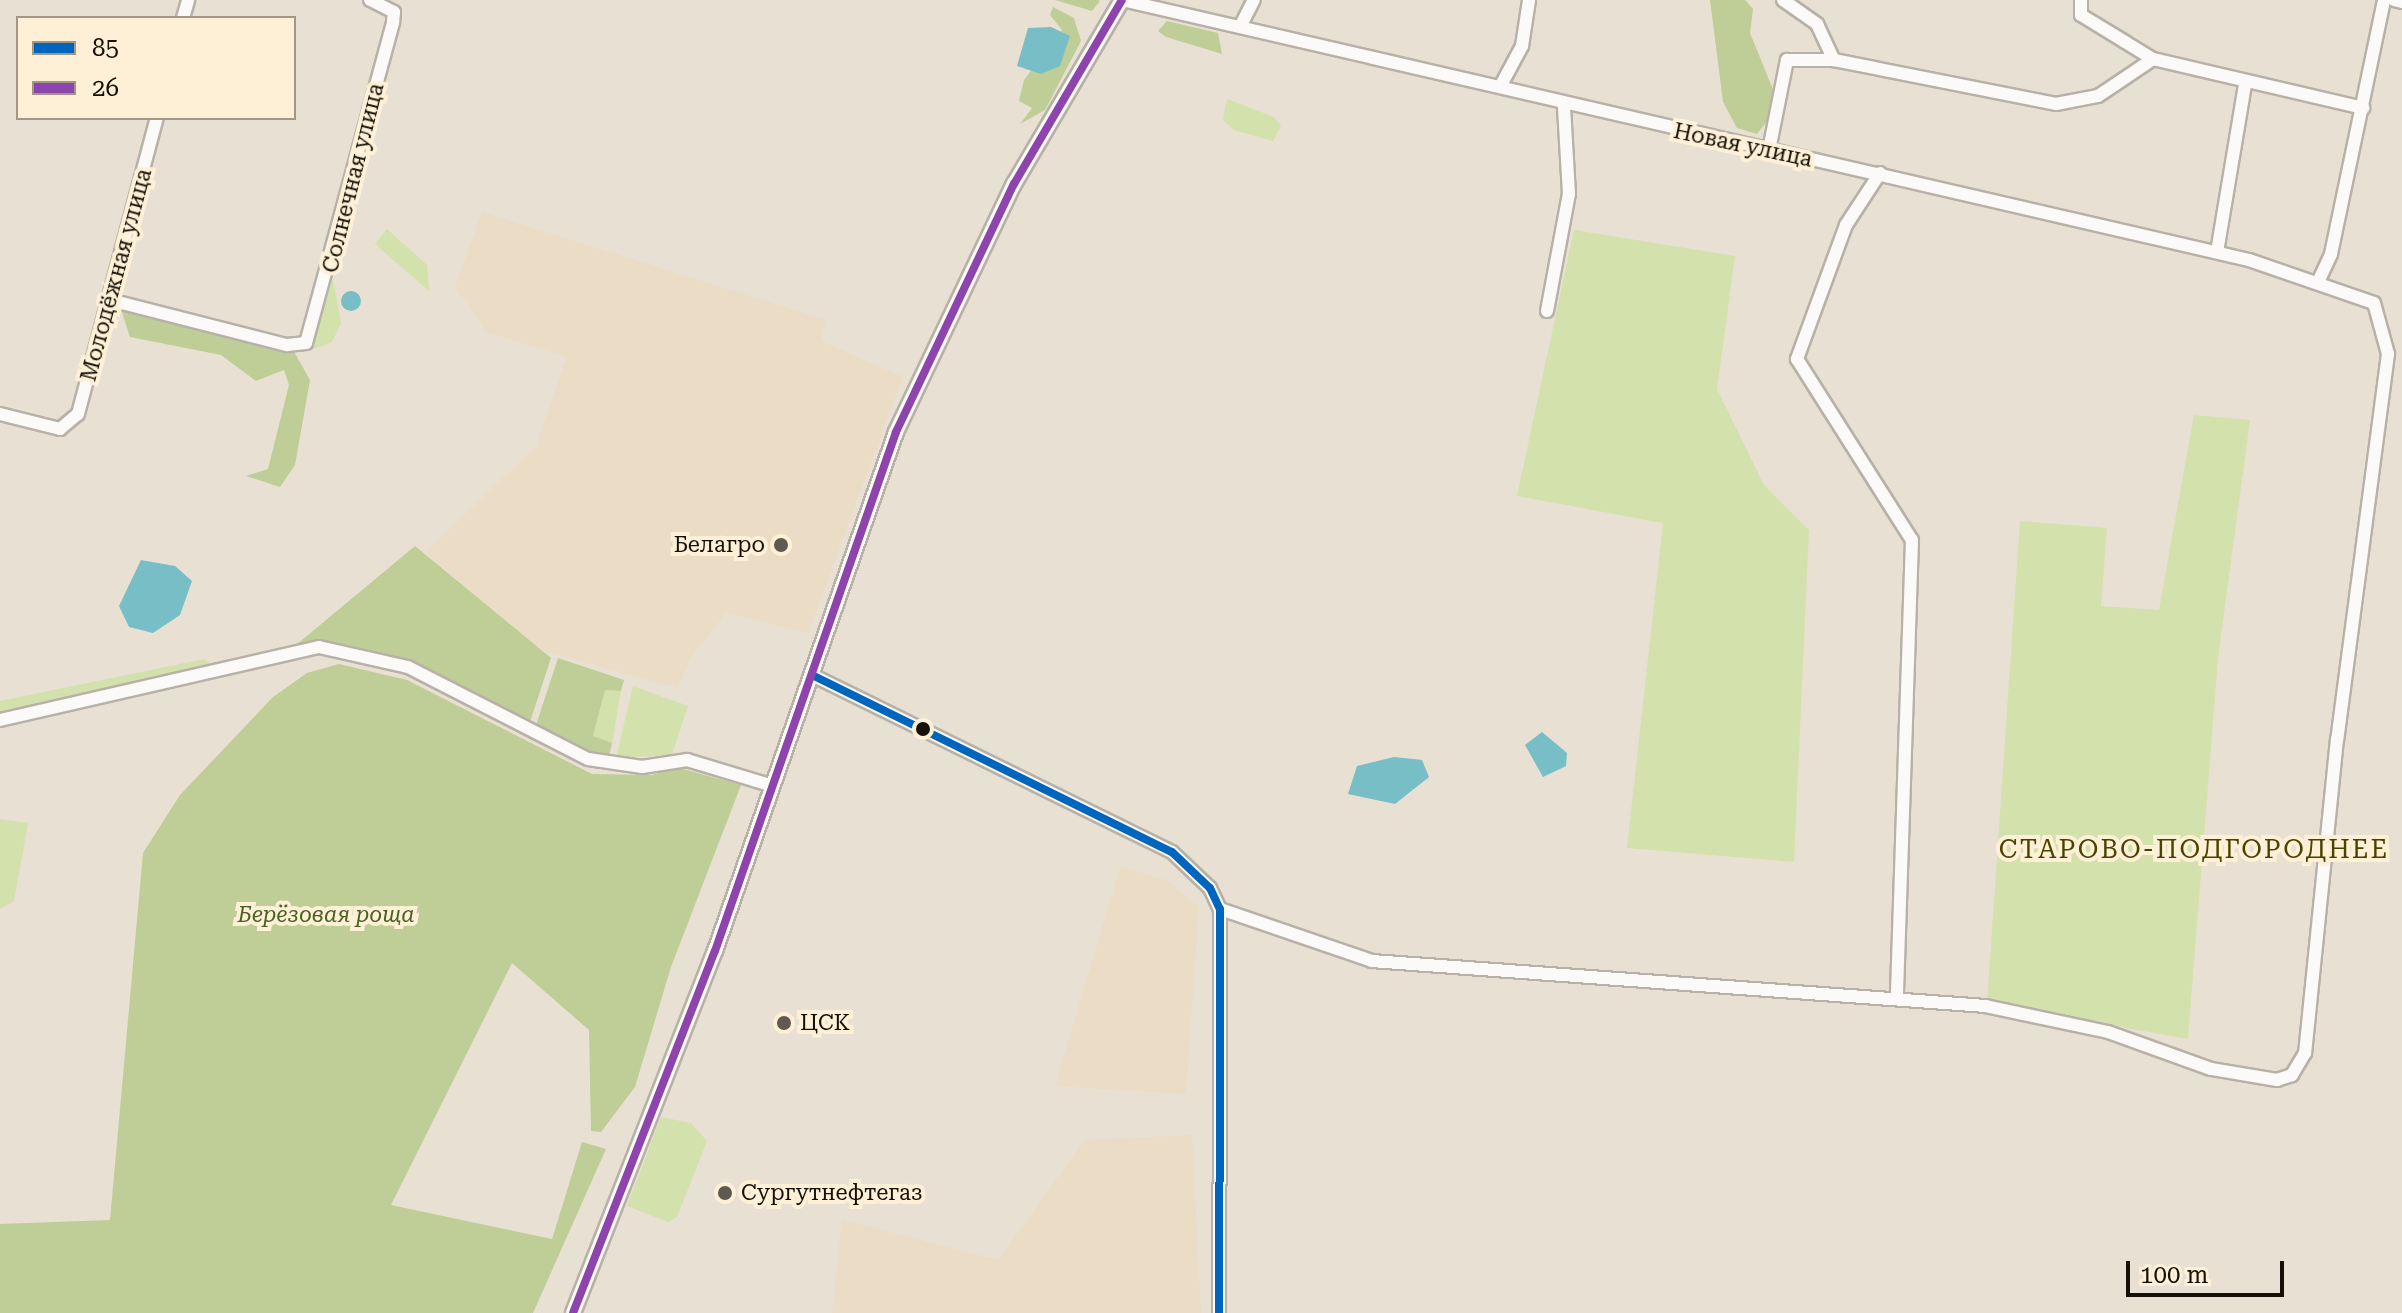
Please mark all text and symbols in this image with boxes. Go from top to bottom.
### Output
legend [16,16,296,120]
text: 85 [92,34,119,62]
text: 26 [92,74,119,102]
street label: Солнечная улица [317,81,389,275]
street label: Новая улица [1671,117,1815,173]
street label: Молодёжная улица [75,166,157,384]
place label: Белагро [674,532,765,558]
marker: Белагро [772,536,790,554]
unlabelled marker [915,721,931,737]
district label: СТАРОВО-ПОДГОРОДНЕЕ [1999,834,2389,866]
park label: Берёзовая роща [237,902,415,928]
place label: ЦСК [800,1010,850,1036]
marker: ЦСК [775,1014,793,1032]
place label: Сургутнефтегаз [741,1180,922,1206]
marker: Сургутнефтегаз [716,1184,734,1202]
scale bar [2130,1245,2288,1295]
text: 100 m [2140,1261,2208,1289]

